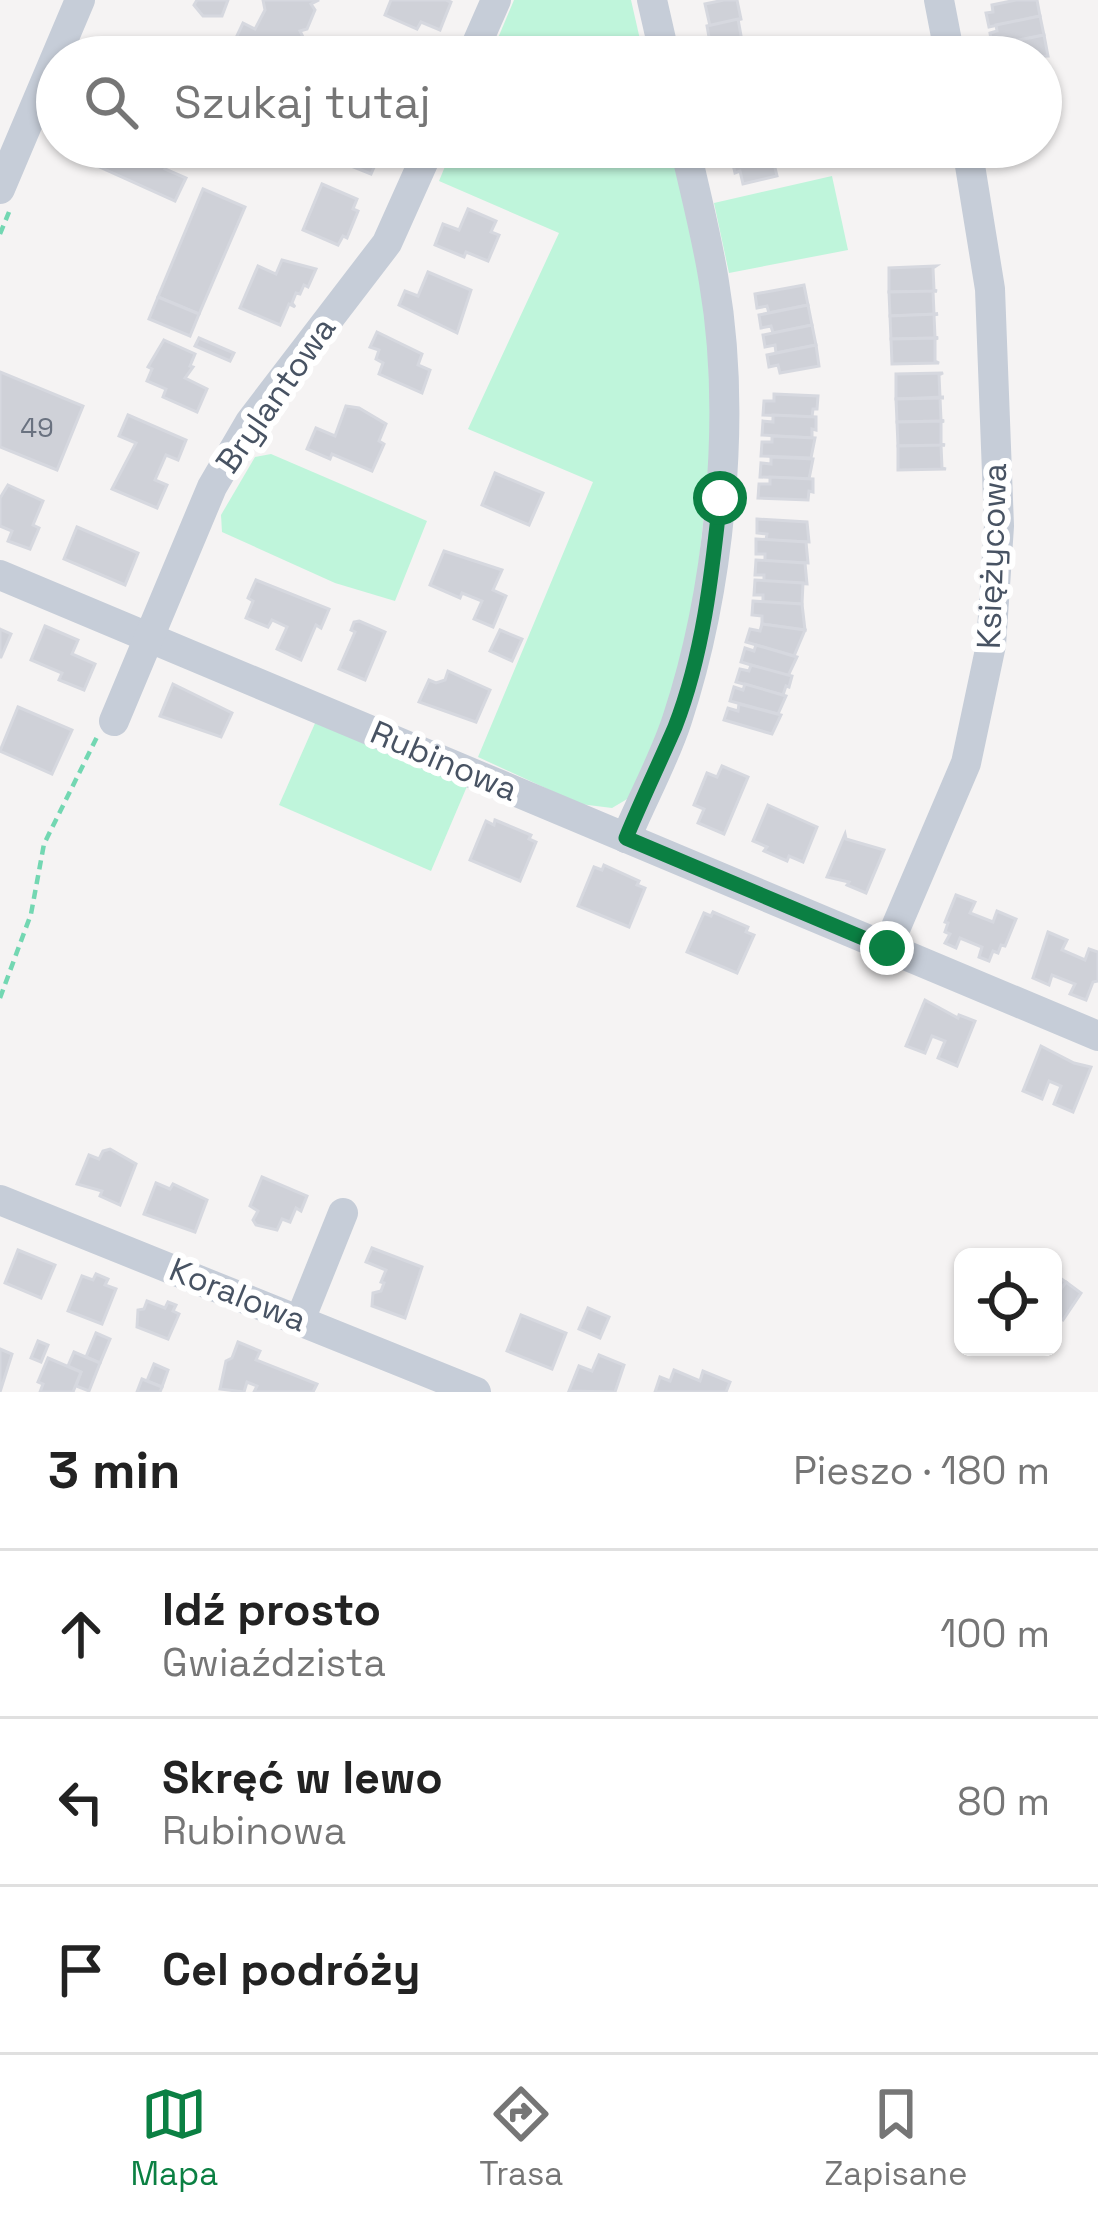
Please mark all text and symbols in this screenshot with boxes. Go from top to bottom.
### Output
search box [36,36,1062,168]
icon: search [78,69,144,135]
text: Szukaj tutaj [174,74,431,131]
street label: Brylantowa [207,309,345,481]
house number: 49 [20,410,54,445]
street label: Księżycowa [968,462,1016,650]
route start [693,471,747,525]
street label: Rubinowa [364,711,524,811]
route end [860,921,914,975]
map controls [954,1248,1062,1356]
button: locate [954,1248,1062,1356]
street label: Koralowa [163,1249,313,1341]
text: 3 min [48,1438,181,1503]
text: Pieszo · 180 m [793,1446,1050,1495]
text: Idź prosto [162,1581,381,1638]
icon: ahead [48,1601,114,1667]
text: 100 m [940,1609,1050,1658]
text: Gwiaździsta [162,1638,386,1687]
text: Skręć w lewo [162,1749,443,1806]
icon: left [48,1769,114,1835]
text: 80 m [957,1777,1050,1826]
text: Rubinowa [162,1806,346,1855]
icon: arrive [48,1937,114,2003]
text: Cel podróży [162,1941,421,1998]
tab: Mapa [131,2081,218,2195]
tab: Trasa [479,2081,563,2195]
tab: Zapisane [824,2081,967,2195]

